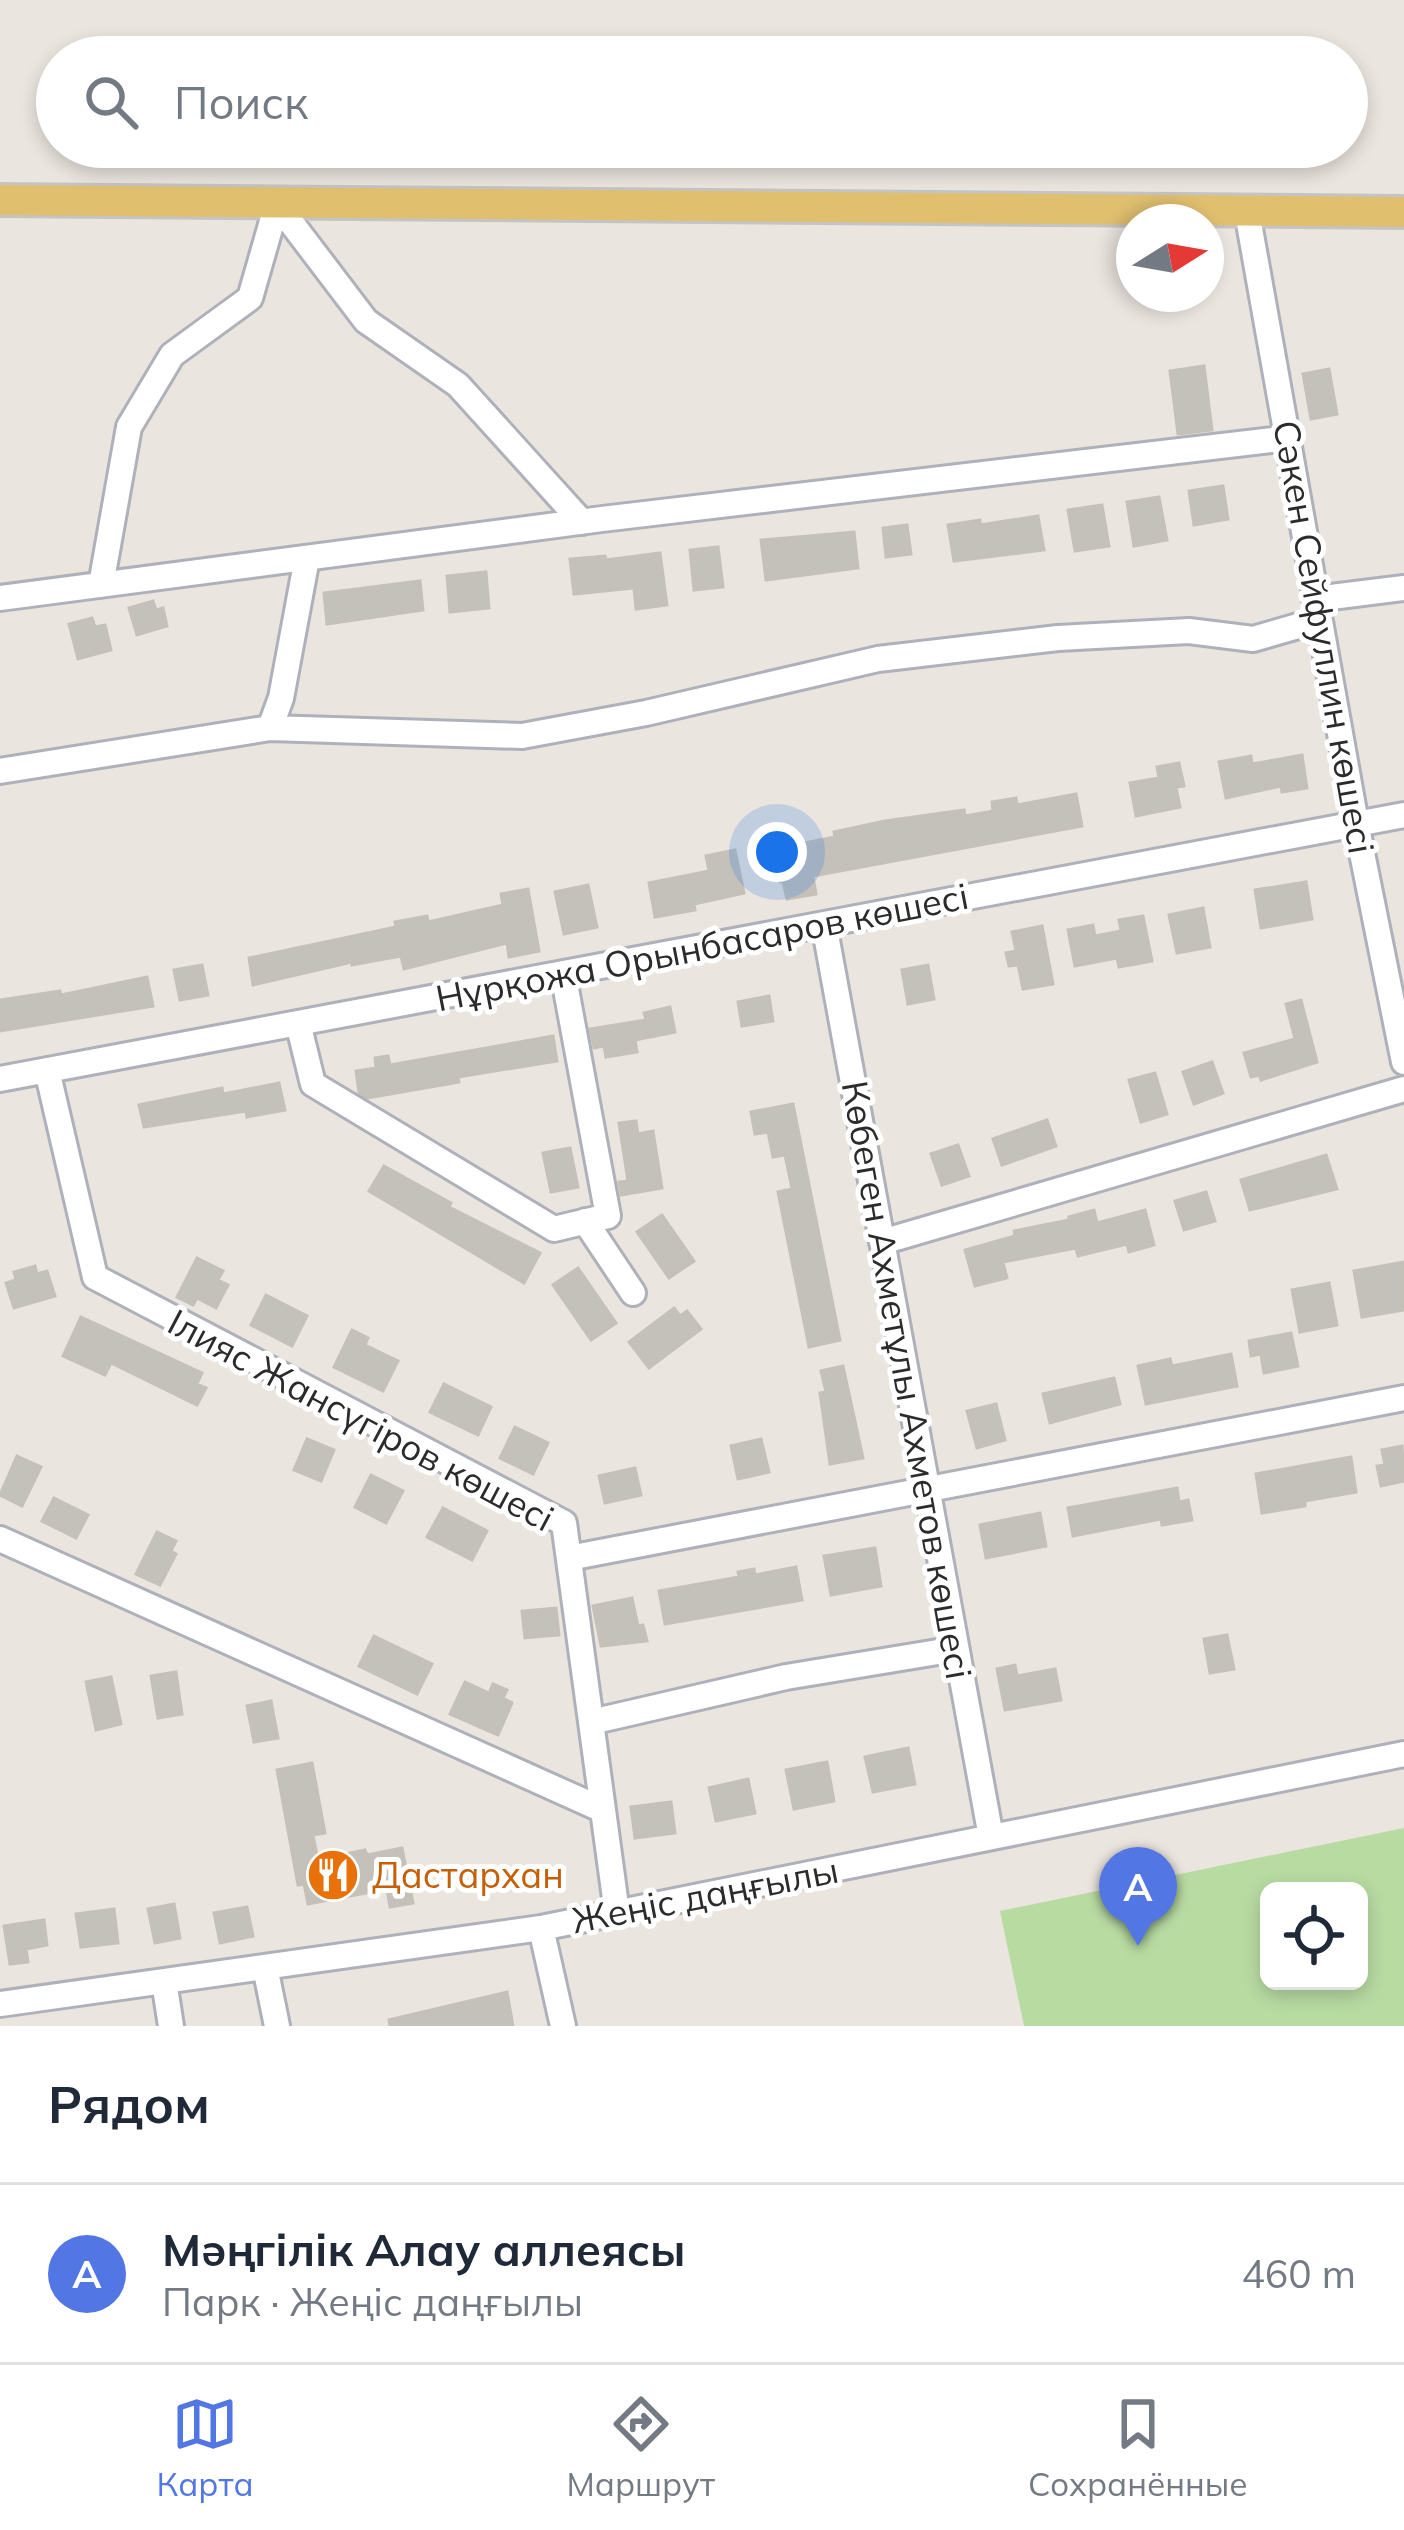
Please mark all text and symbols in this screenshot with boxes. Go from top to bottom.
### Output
search box [36,36,1368,168]
icon: search [78,69,144,135]
text: Поиск [174,74,308,130]
north arrow [1116,204,1224,312]
street label: Сәкен Сейфуллин көшесі [1264,417,1385,857]
your location [747,822,807,882]
street label: Нұрқожа Орынбасаров көшесі [432,873,972,1020]
street label: Көбеген Ахметұлы Ахметов көшесі [833,1077,982,1683]
street label: Ілияс Жансүгіров көшесі [161,1299,562,1540]
restaurant icon: Дастархан [305,1847,361,1903]
street label: Жеңіс даңғылы [568,1847,842,1942]
pin: A [1099,1847,1177,1946]
place label: Дастархан [372,1852,564,1897]
map controls [1260,1882,1368,1990]
button: locate [1260,1882,1368,1990]
text: Рядом [48,2072,210,2136]
text: Мәңгілік Алау аллеясы [162,2221,686,2277]
text: A [72,2249,102,2298]
text: 460 m [1241,2249,1356,2298]
text: Парк · Жеңіс даңғылы [162,2277,583,2326]
tab: Карта [156,2391,254,2504]
tab: Маршрут [567,2391,715,2504]
tab: Сохранённые [1028,2391,1248,2504]

